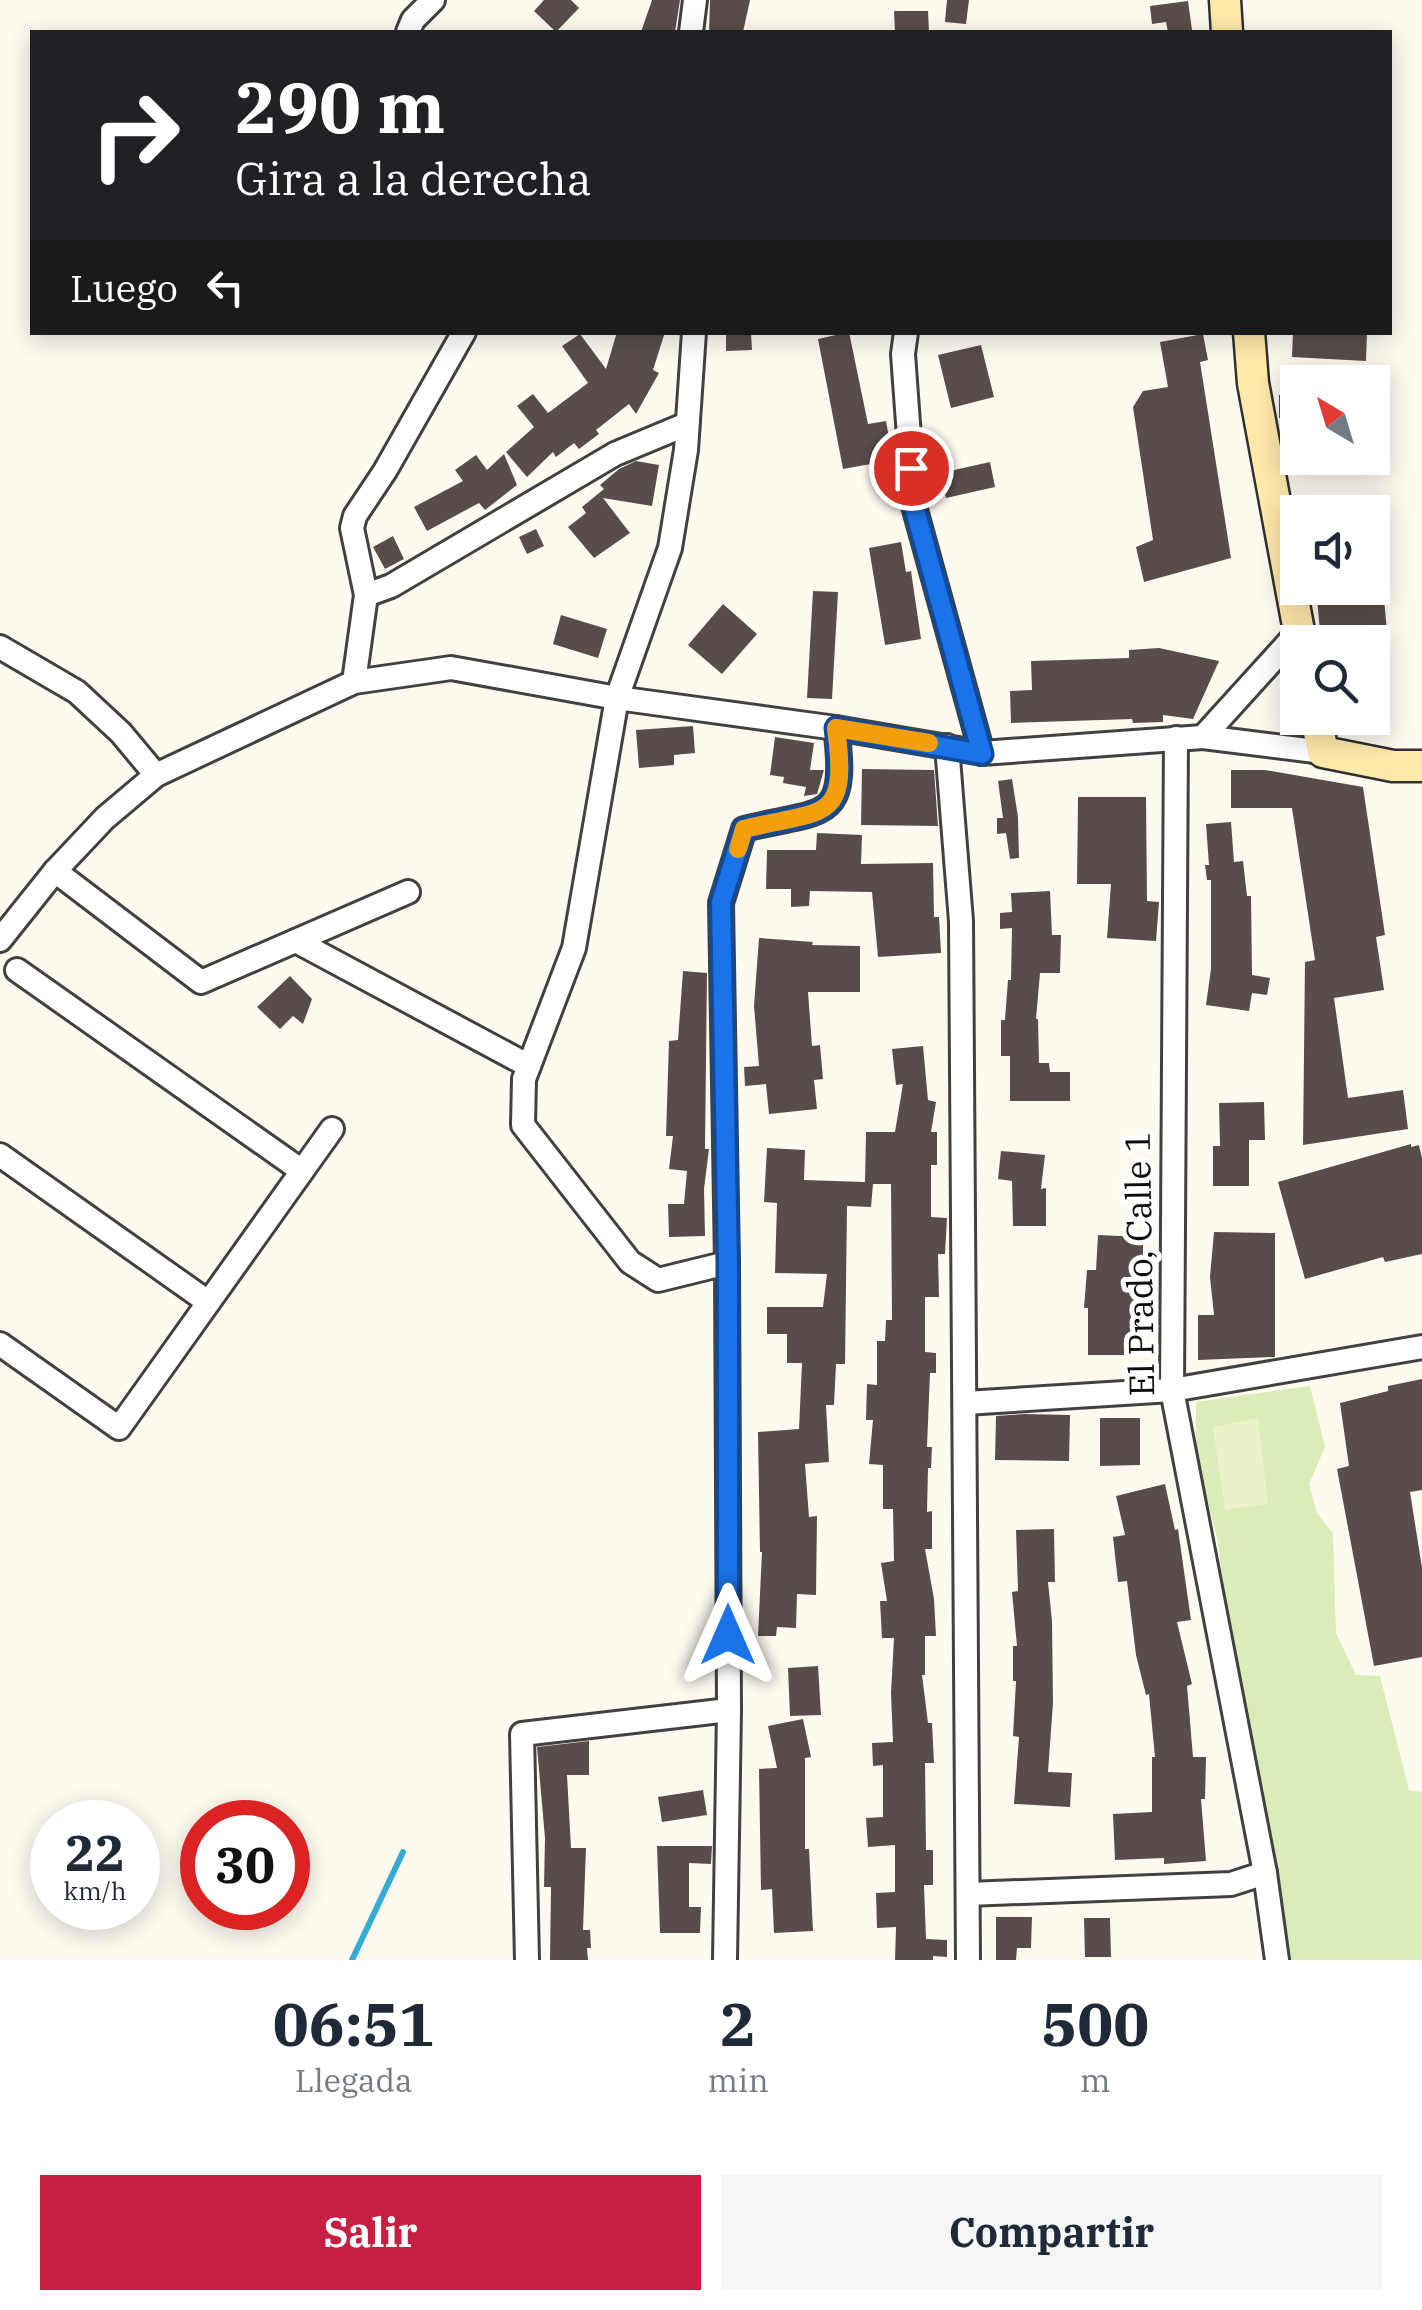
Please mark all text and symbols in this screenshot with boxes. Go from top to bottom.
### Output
text: 290 m [235,61,445,152]
icon: right [70,70,200,200]
text: Gira a la derecha [235,149,592,207]
icon: left [198,260,253,315]
text: Luego [70,263,178,312]
north arrow [1280,365,1390,475]
map controls [1280,365,1390,735]
pin [869,426,954,511]
icon: arrive [884,441,939,496]
button: sound [1280,495,1390,605]
button: search [1280,625,1390,735]
street label: El Prado, Calle 1 [1114,1131,1164,1397]
position arrow [676,1583,780,1687]
speed limit sign: 30 [180,1800,310,1930]
text: 22 [65,1820,125,1885]
text: km/h [63,1874,127,1907]
text: 06:51 [273,1984,435,2063]
text: 2 [720,1984,756,2063]
text: 500 [1041,1984,1149,2063]
text: Llegada [295,2059,413,2101]
text: min [708,2059,769,2101]
text: m [1080,2059,1111,2101]
button: Salir [40,2175,701,2290]
button: Compartir [721,2175,1382,2290]

